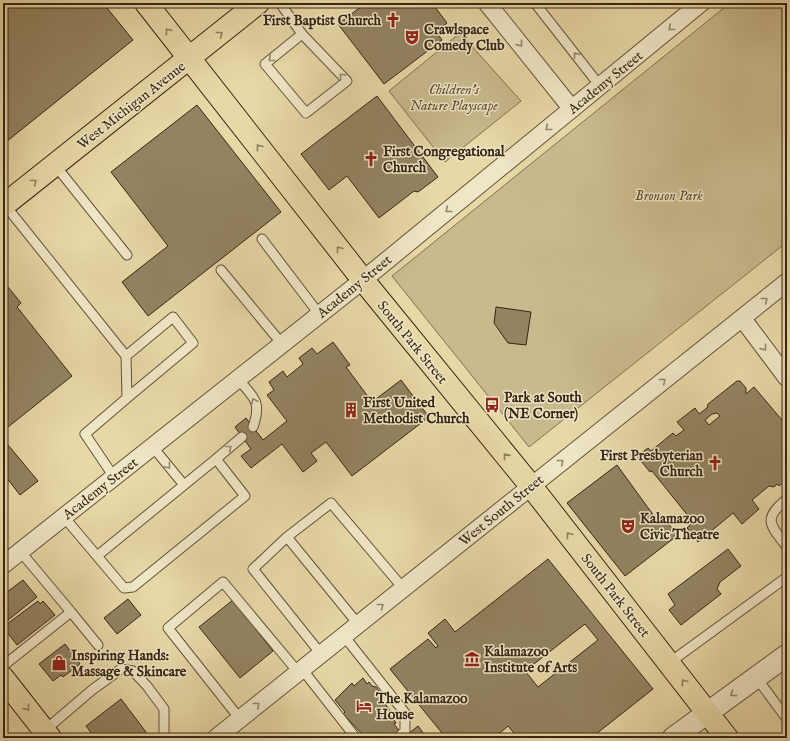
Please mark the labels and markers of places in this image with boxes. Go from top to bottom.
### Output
church icon: First Baptist Church [384,11,402,29]
place label: First Baptist Church [263,12,382,30]
place label: Crawlspace Comedy Club [424,21,505,55]
theatre icon: Crawlspace Comedy Club [403,28,421,46]
place label: First Congregational Church [383,143,506,177]
church icon: First Congregational Church [362,150,380,168]
place label: Park at South (NE Corner) [504,389,582,423]
place label: First United Methodist Church [363,394,470,428]
bus stop icon: Park at South (NE Corner) [483,396,501,414]
building icon: First United Methodist Church [342,401,360,419]
place label: First Presbyterian Church [600,447,704,481]
church icon: First Presbyterian Church [706,454,724,472]
place label: Kalamazoo Civic Theatre [640,510,720,544]
theatre icon: Kalamazoo Civic Theatre [619,517,637,535]
place label: Kalamazoo Institute of Arts [484,643,577,677]
place label: Inspiring Hands: Massage & Skincare [71,647,187,681]
museum icon: Kalamazoo Institute of Arts [463,650,481,668]
shop icon: Inspiring Hands: Massage & Skincare [50,654,68,672]
place label: The Kalamazoo House [375,690,468,724]
hotel icon: The Kalamazoo House [355,697,373,715]

